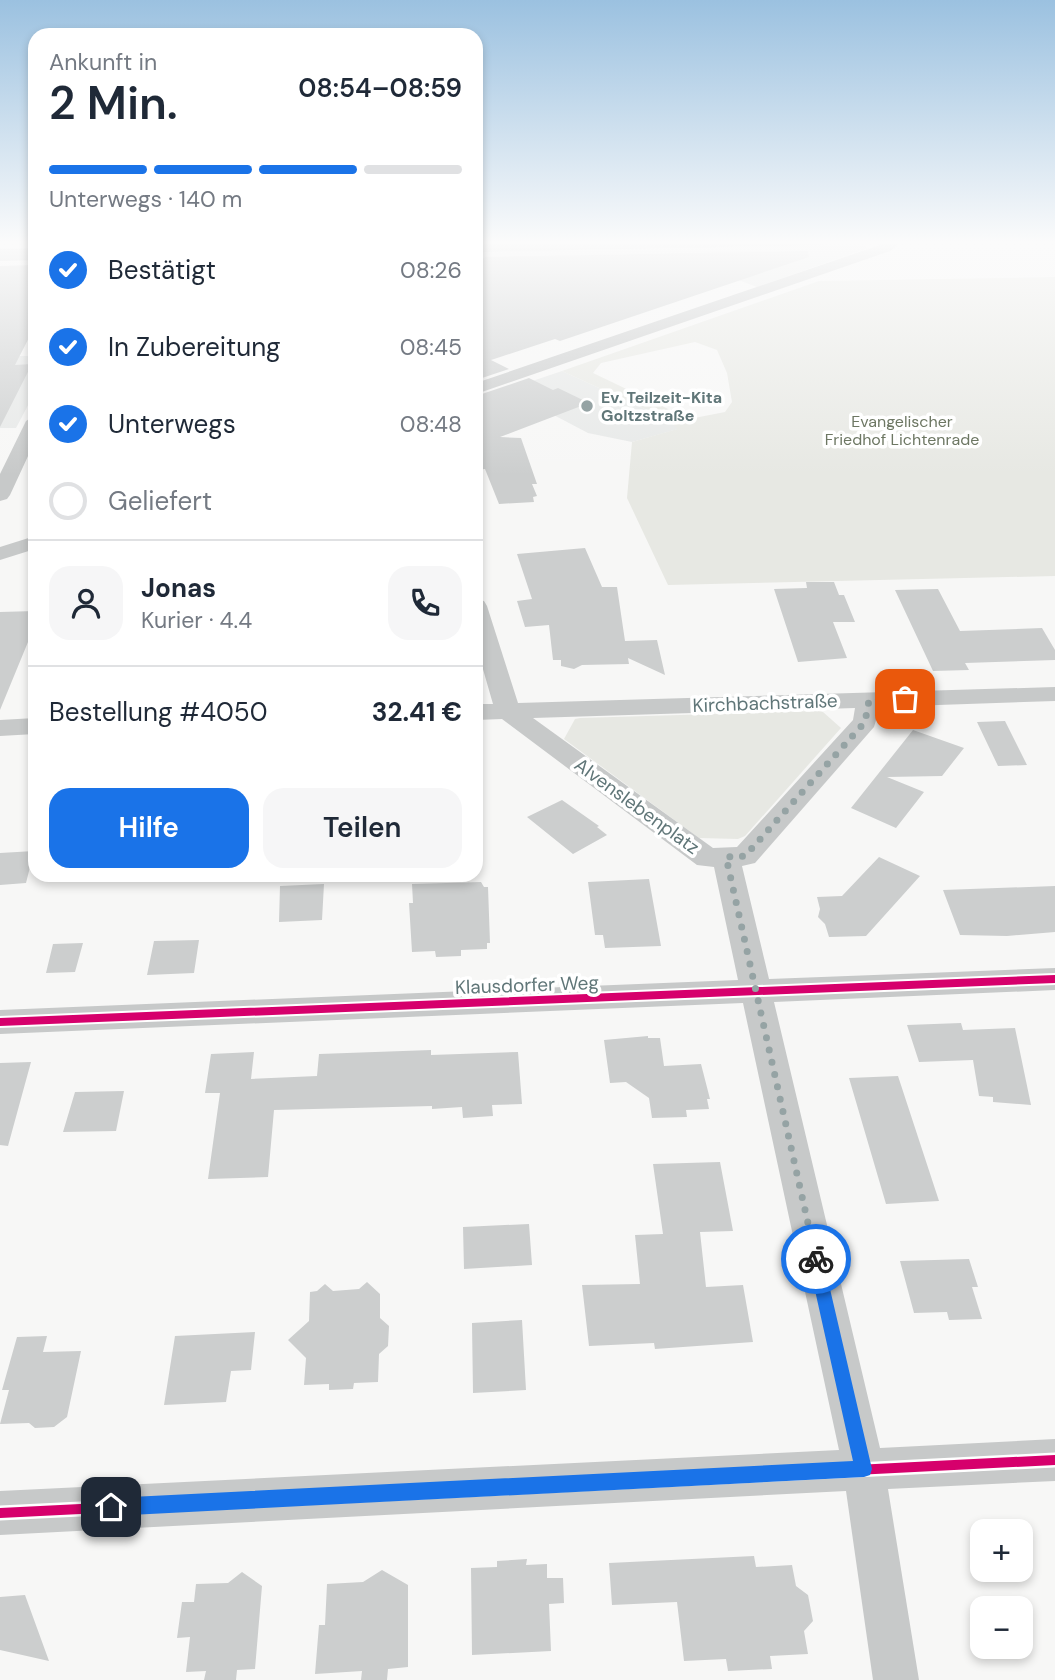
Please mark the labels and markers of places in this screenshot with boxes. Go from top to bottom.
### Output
place label: Ev. Teilzeit-Kita Goltzstraße [601,387,722,426]
marker: Ev. Teilzeit-Kita Goltzstraße [579,398,595,414]
pin [875,669,935,729]
pin [81,1477,141,1537]

